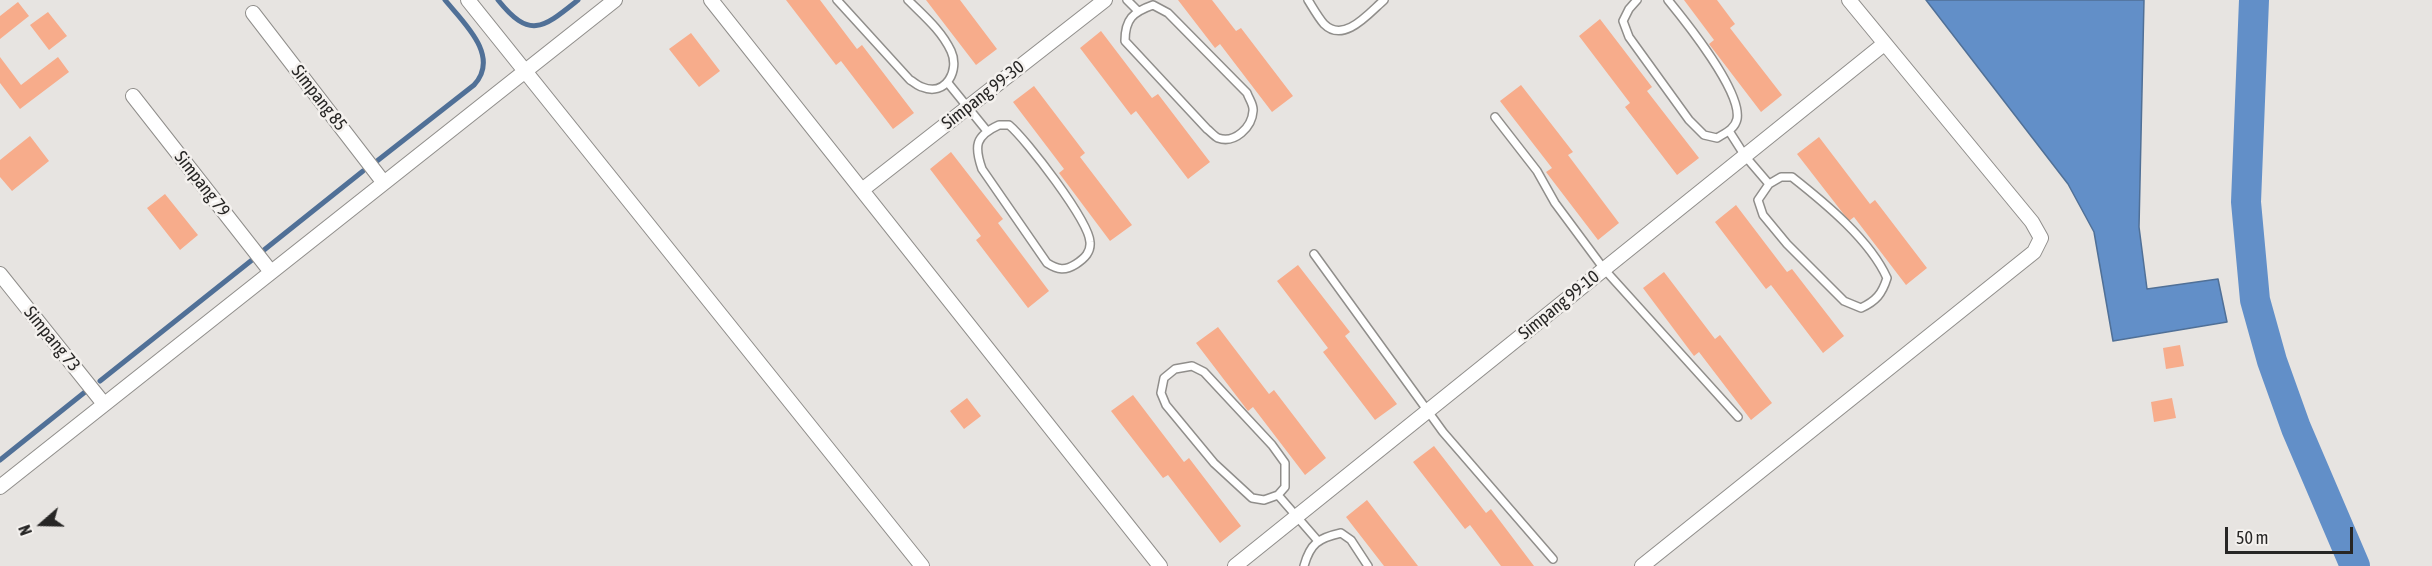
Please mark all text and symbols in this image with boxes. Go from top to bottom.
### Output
street label: Simpang 99-30 [937,56,1029,134]
street label: Simpang 85 [287,61,351,135]
street label: Simpang 79 [170,147,234,221]
street label: Simpang 99-10 [1514,266,1604,344]
street label: Simpang 73 [19,302,85,376]
north arrow [12,494,72,554]
scale bar [2228,515,2356,553]
text: N [15,523,35,538]
text: 50 m [2236,527,2268,548]

